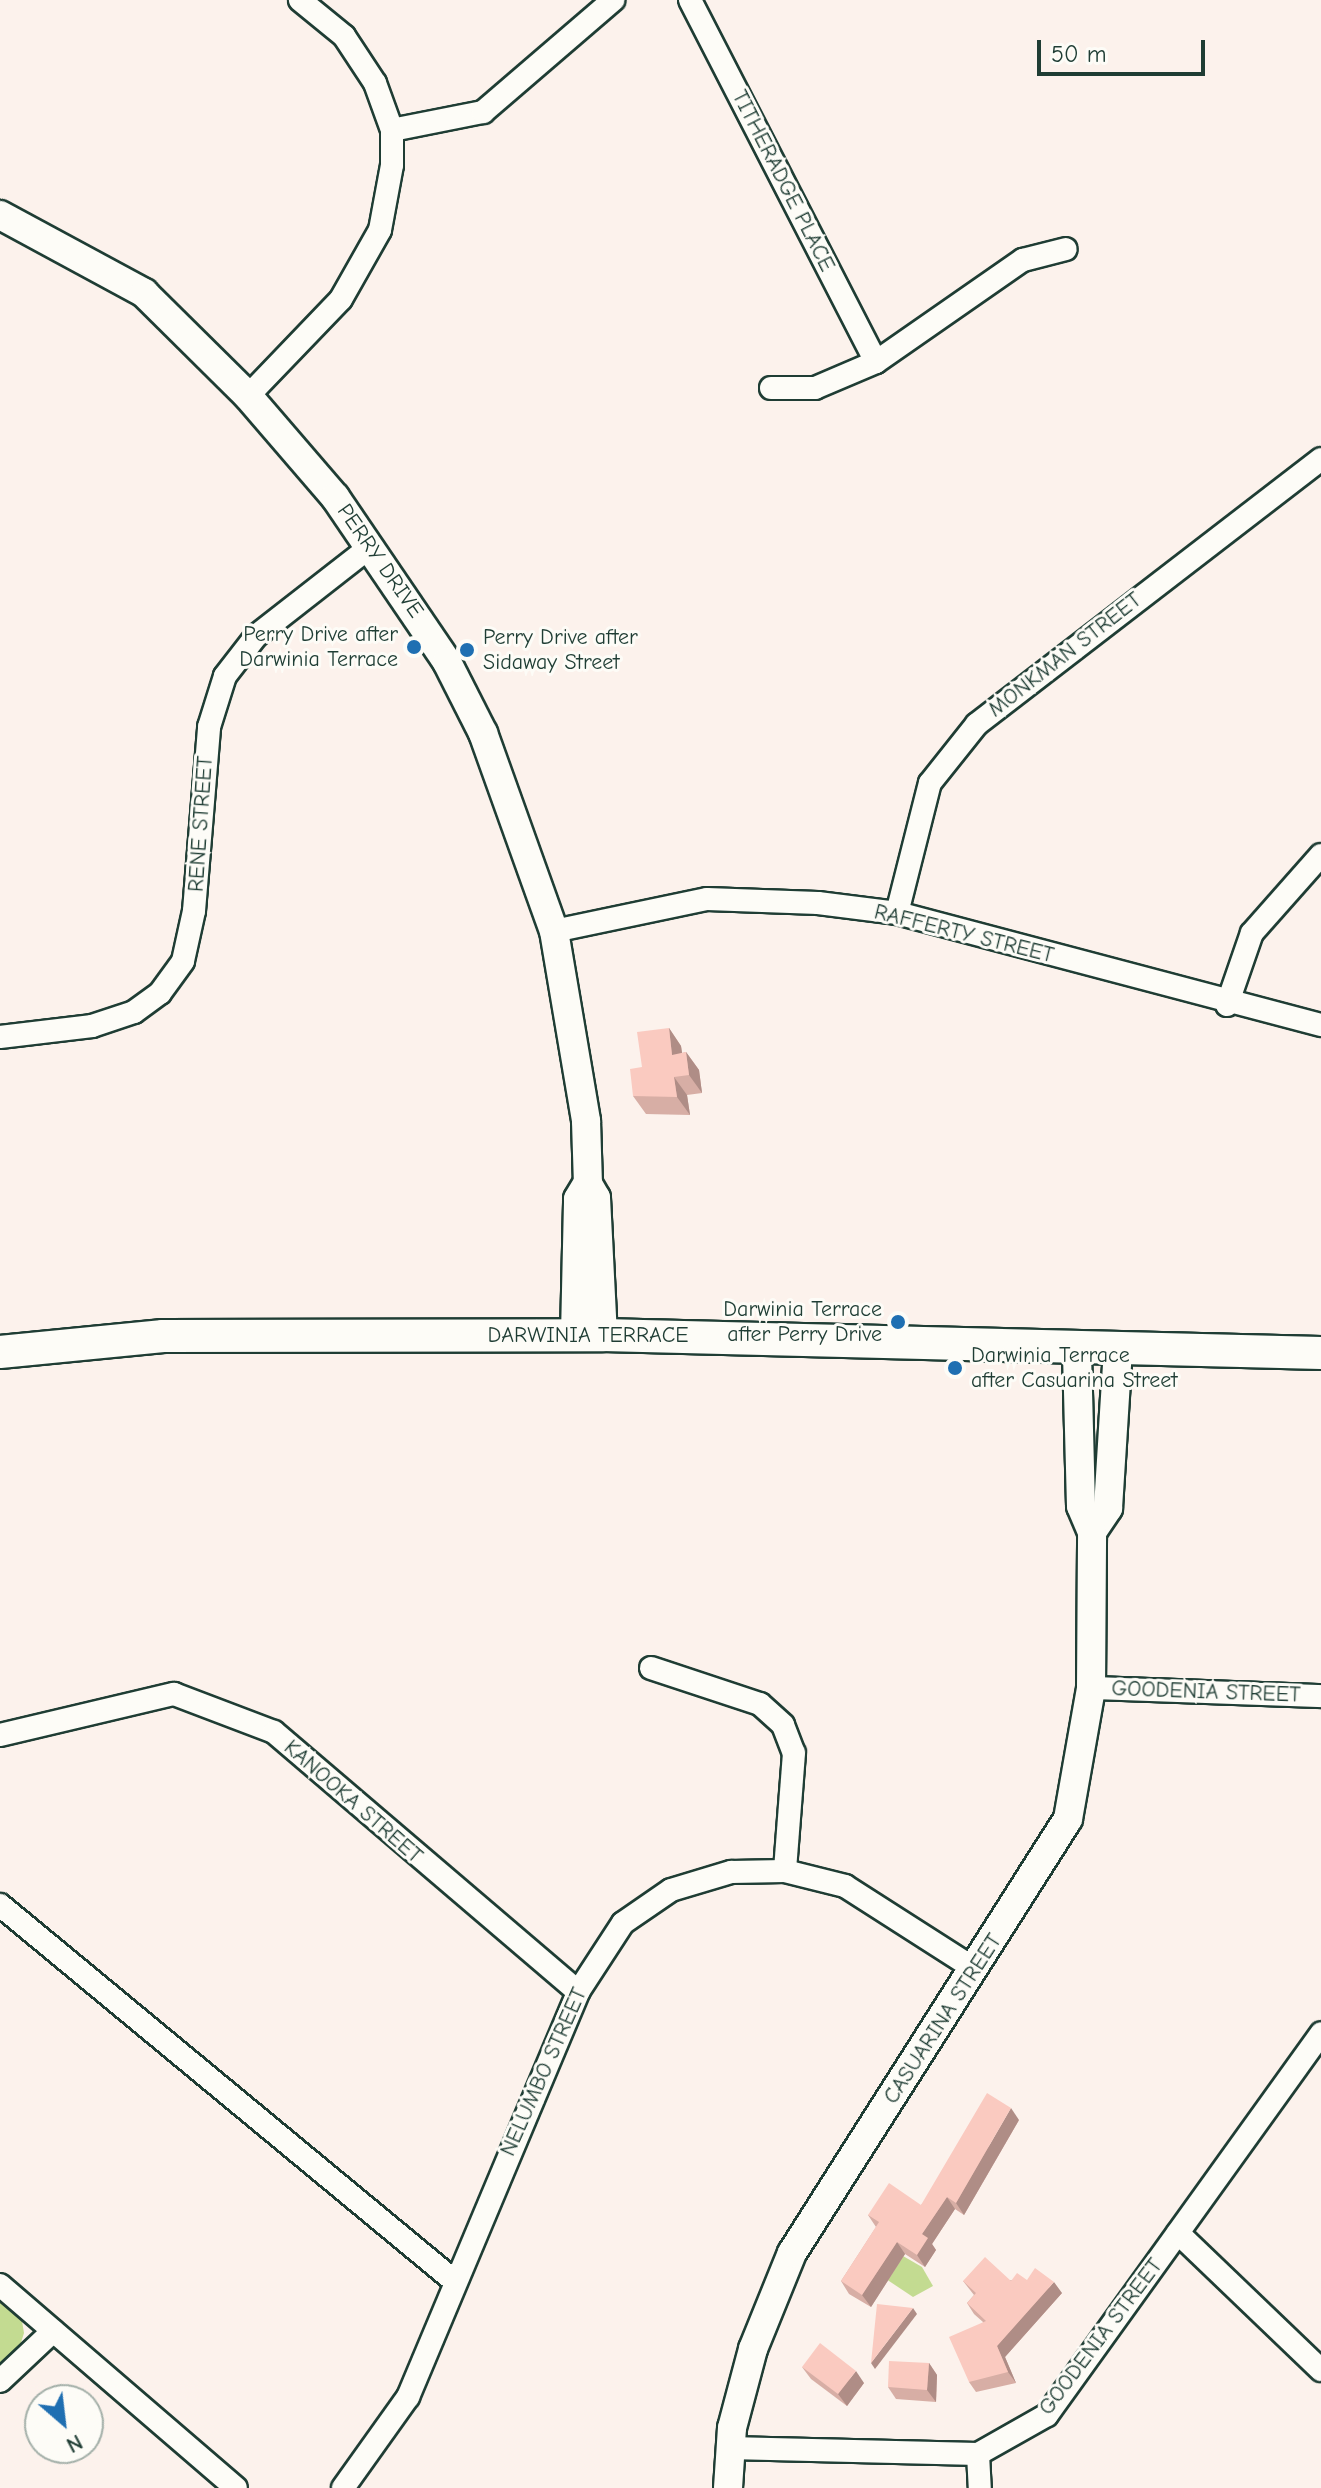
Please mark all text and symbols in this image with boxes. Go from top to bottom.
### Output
scale bar [1041,24,1209,74]
text: 50 m [1051,40,1107,68]
street label: TITHERADGE PLACE [726,86,840,276]
street label: PERRY DRIVE [331,499,429,623]
street label: MONKMAN STREET [983,587,1147,723]
place label: Perry Drive after Darwinia Terrace [239,621,398,672]
place label: Perry Drive after Sidaway Street [483,624,638,676]
marker: Perry Drive after Darwinia Terrace [405,638,423,656]
marker: Perry Drive after Sidaway Street [458,641,476,659]
street label: RENE STREET [183,755,219,893]
street label: RAFFERTY STREET [871,899,1057,969]
place label: Darwinia Terrace after Perry Drive [723,1296,882,1348]
marker: Darwinia Terrace after Perry Drive [889,1313,907,1331]
street label: DARWINIA TERRACE [487,1323,689,1349]
place label: Darwinia Terrace after Casuarina Street [971,1342,1178,1394]
marker: Darwinia Terrace after Casuarina Street [946,1359,964,1377]
street label: GOODENIA STREET [1111,1676,1301,1708]
street label: KANOOKA STREET [278,1735,428,1869]
street label: CASUARINA STREET [878,1929,1008,2109]
street label: NELUMBO STREET [495,1984,593,2160]
street label: GOODENIA STREET [1034,2254,1168,2420]
north arrow [24,2384,104,2464]
text: N [62,2429,87,2458]

